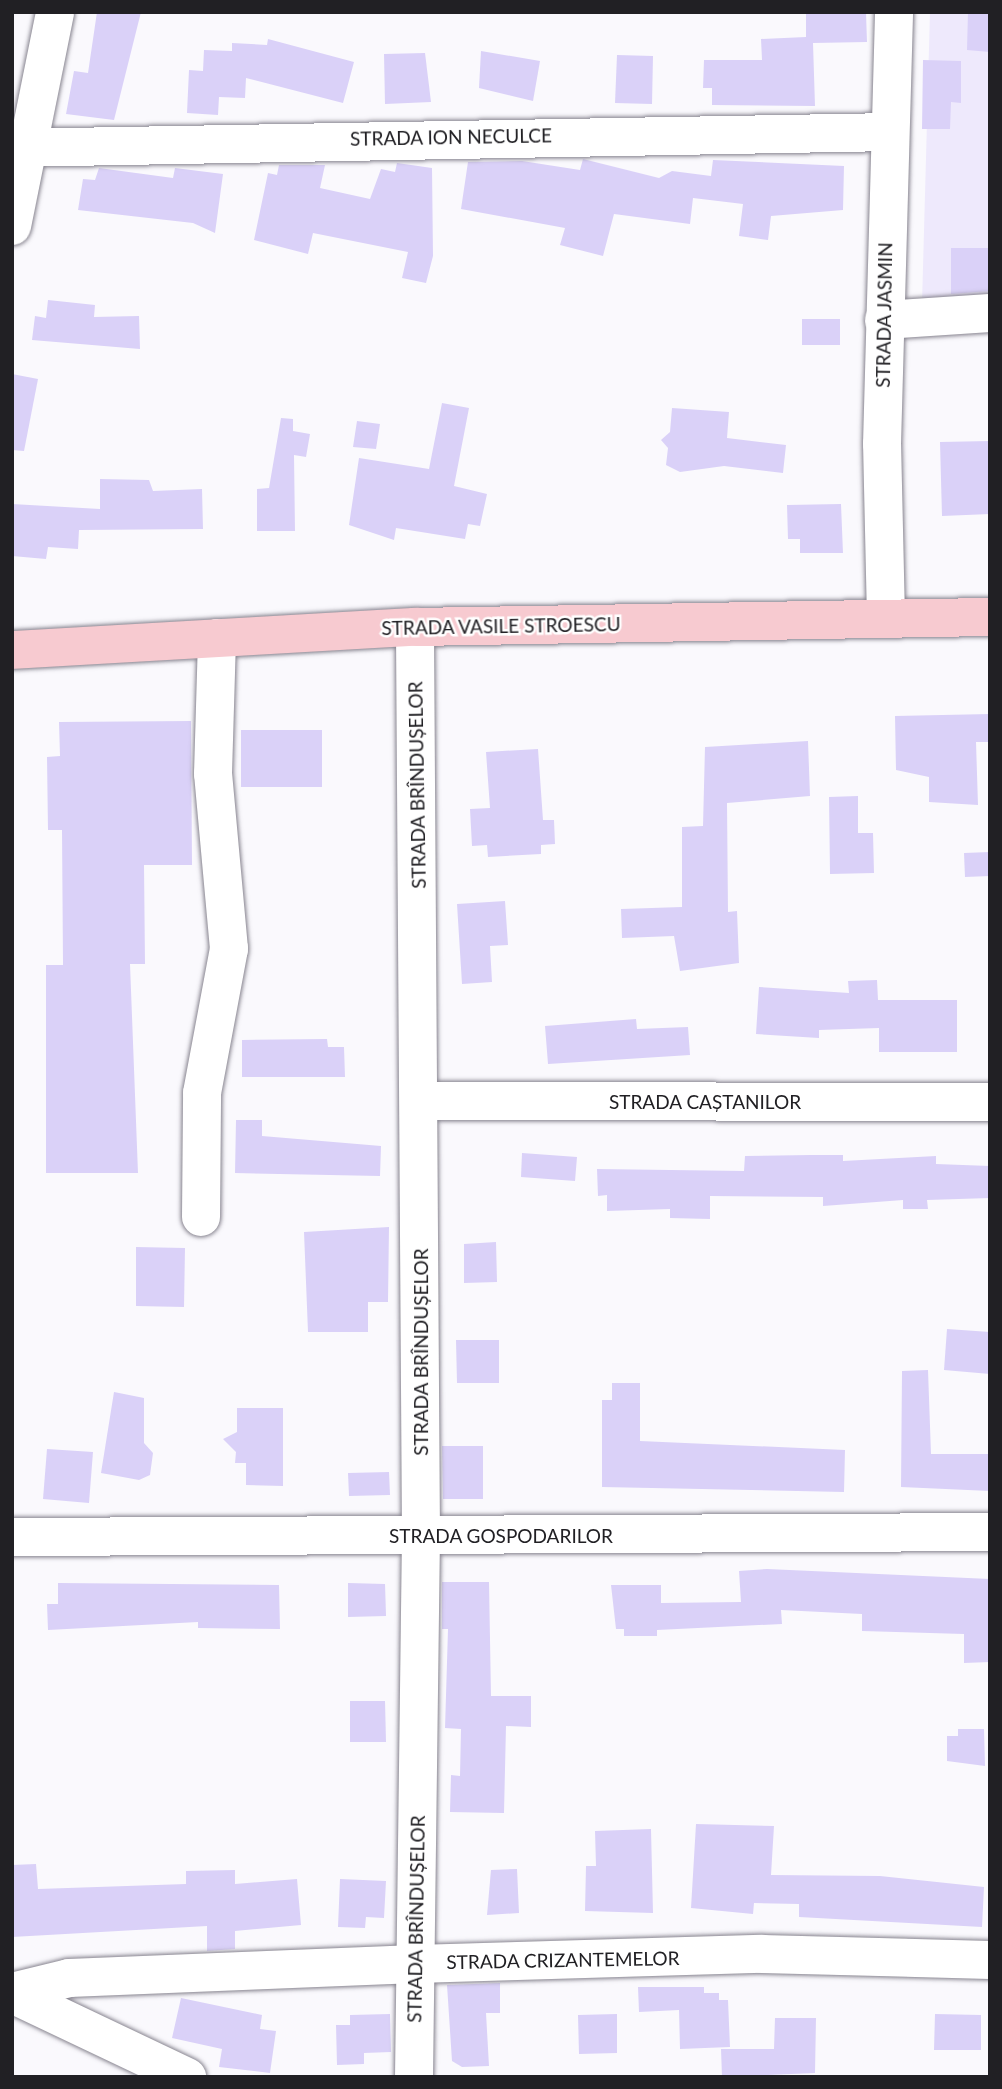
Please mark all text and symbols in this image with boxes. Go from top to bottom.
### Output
street label: STRADA ION NECULCE [349,124,553,150]
street label: STRADA JASMIN [871,242,897,388]
street label: STRADA VASILE STROESCU [381,613,621,639]
street label: STRADA BRÎNDUȘELOR [404,681,430,889]
street label: STRADA CAȘTANILOR [609,1091,801,1113]
street label: STRADA BRÎNDUȘELOR [410,1248,432,1456]
street label: STRADA GOSPODARILOR [389,1525,613,1547]
street label: STRADA BRÎNDUȘELOR [403,1815,429,2023]
street label: STRADA CRIZANTEMELOR [446,1947,680,1973]

